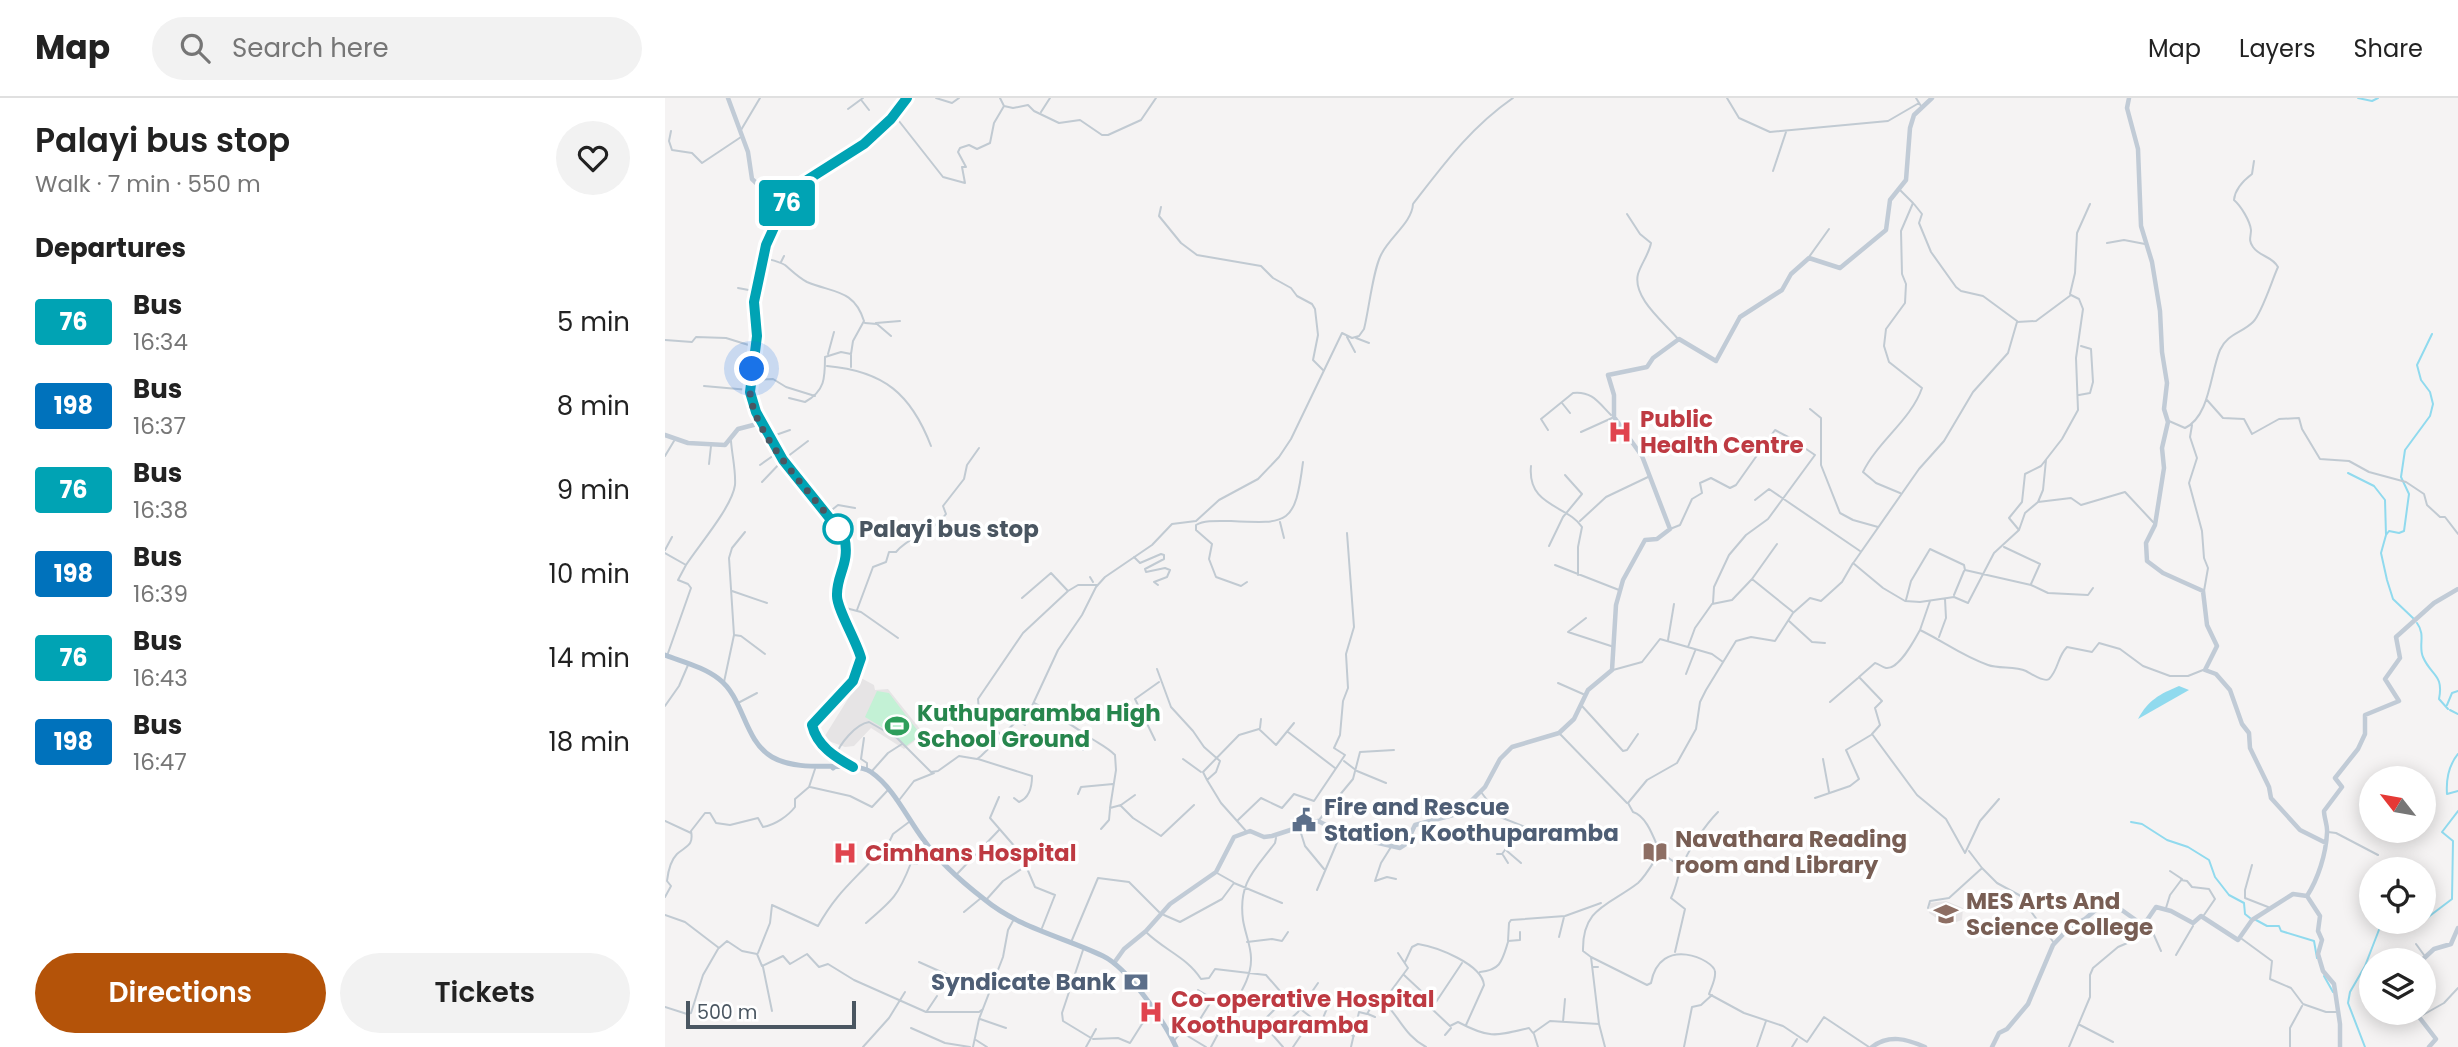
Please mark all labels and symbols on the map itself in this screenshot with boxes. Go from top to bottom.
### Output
line badge: 76 [755,180,819,226]
your location [734,351,769,386]
place label: Public Health Centre [1640,403,1804,461]
hospital icon: Public Health Centre [1606,418,1634,446]
place label: Palayi bus stop [859,513,1039,545]
marker: Palayi bus stop [823,514,853,544]
place label: Kuthuparamba High School Ground [917,697,1161,755]
sports icon: Kuthuparamba High School Ground [883,712,911,740]
north arrow [2359,766,2436,844]
place label: Fire and Rescue Station, Koothuparamba [1324,791,1619,849]
public building icon: Fire and Rescue Station, Koothuparamba [1290,806,1318,834]
place label: Navathara Reading room and Library [1675,823,1907,881]
place label: Cimhans Hospital [865,837,1076,869]
library icon: Navathara Reading room and Library [1641,838,1669,866]
hospital icon: Cimhans Hospital [831,839,859,867]
place label: MES Arts And Science College [1966,885,2153,943]
school or university icon: MES Arts And Science College [1932,900,1960,928]
place label: Syndicate Bank [931,966,1117,998]
bank icon: Syndicate Bank [1122,968,1150,996]
place label: Co-operative Hospital Koothuparamba [1171,983,1434,1041]
scale bar [686,998,856,1030]
hospital icon: Co-operative Hospital Koothuparamba [1137,998,1165,1026]

